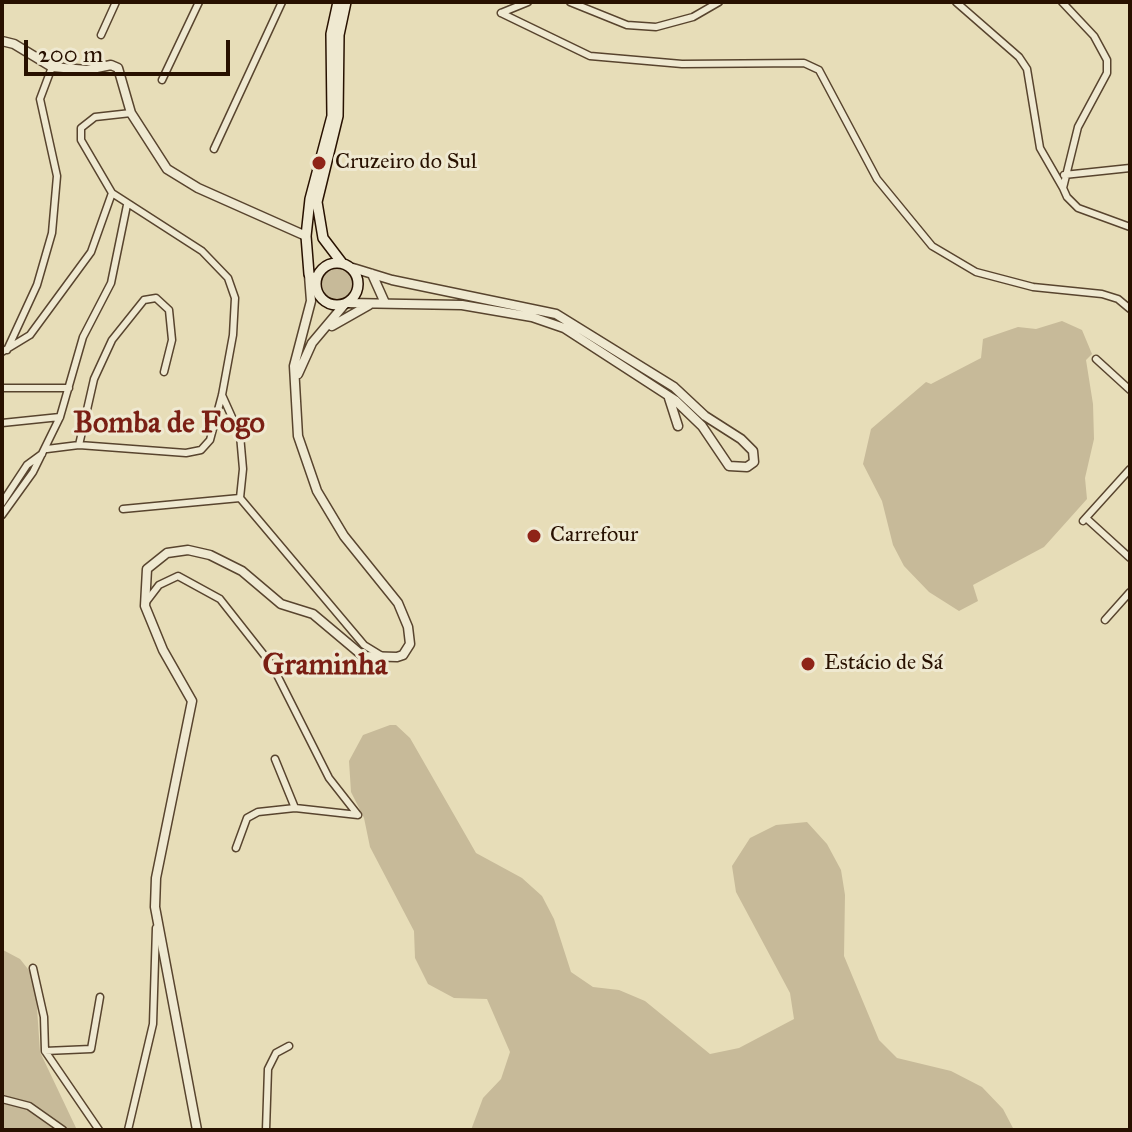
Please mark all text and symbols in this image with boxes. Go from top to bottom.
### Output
scale bar [28,24,234,74]
text: 200 m [38,39,103,69]
place label: Cruzeiro do Sul [335,150,477,176]
marker: Cruzeiro do Sul [310,154,328,172]
district label: Bomba de Fogo [73,407,265,443]
place label: Carrefour [550,523,638,549]
marker: Carrefour [525,527,543,545]
district label: Graminha [263,649,387,685]
place label: Estácio de Sá [824,651,943,677]
marker: Estácio de Sá [799,655,817,673]

